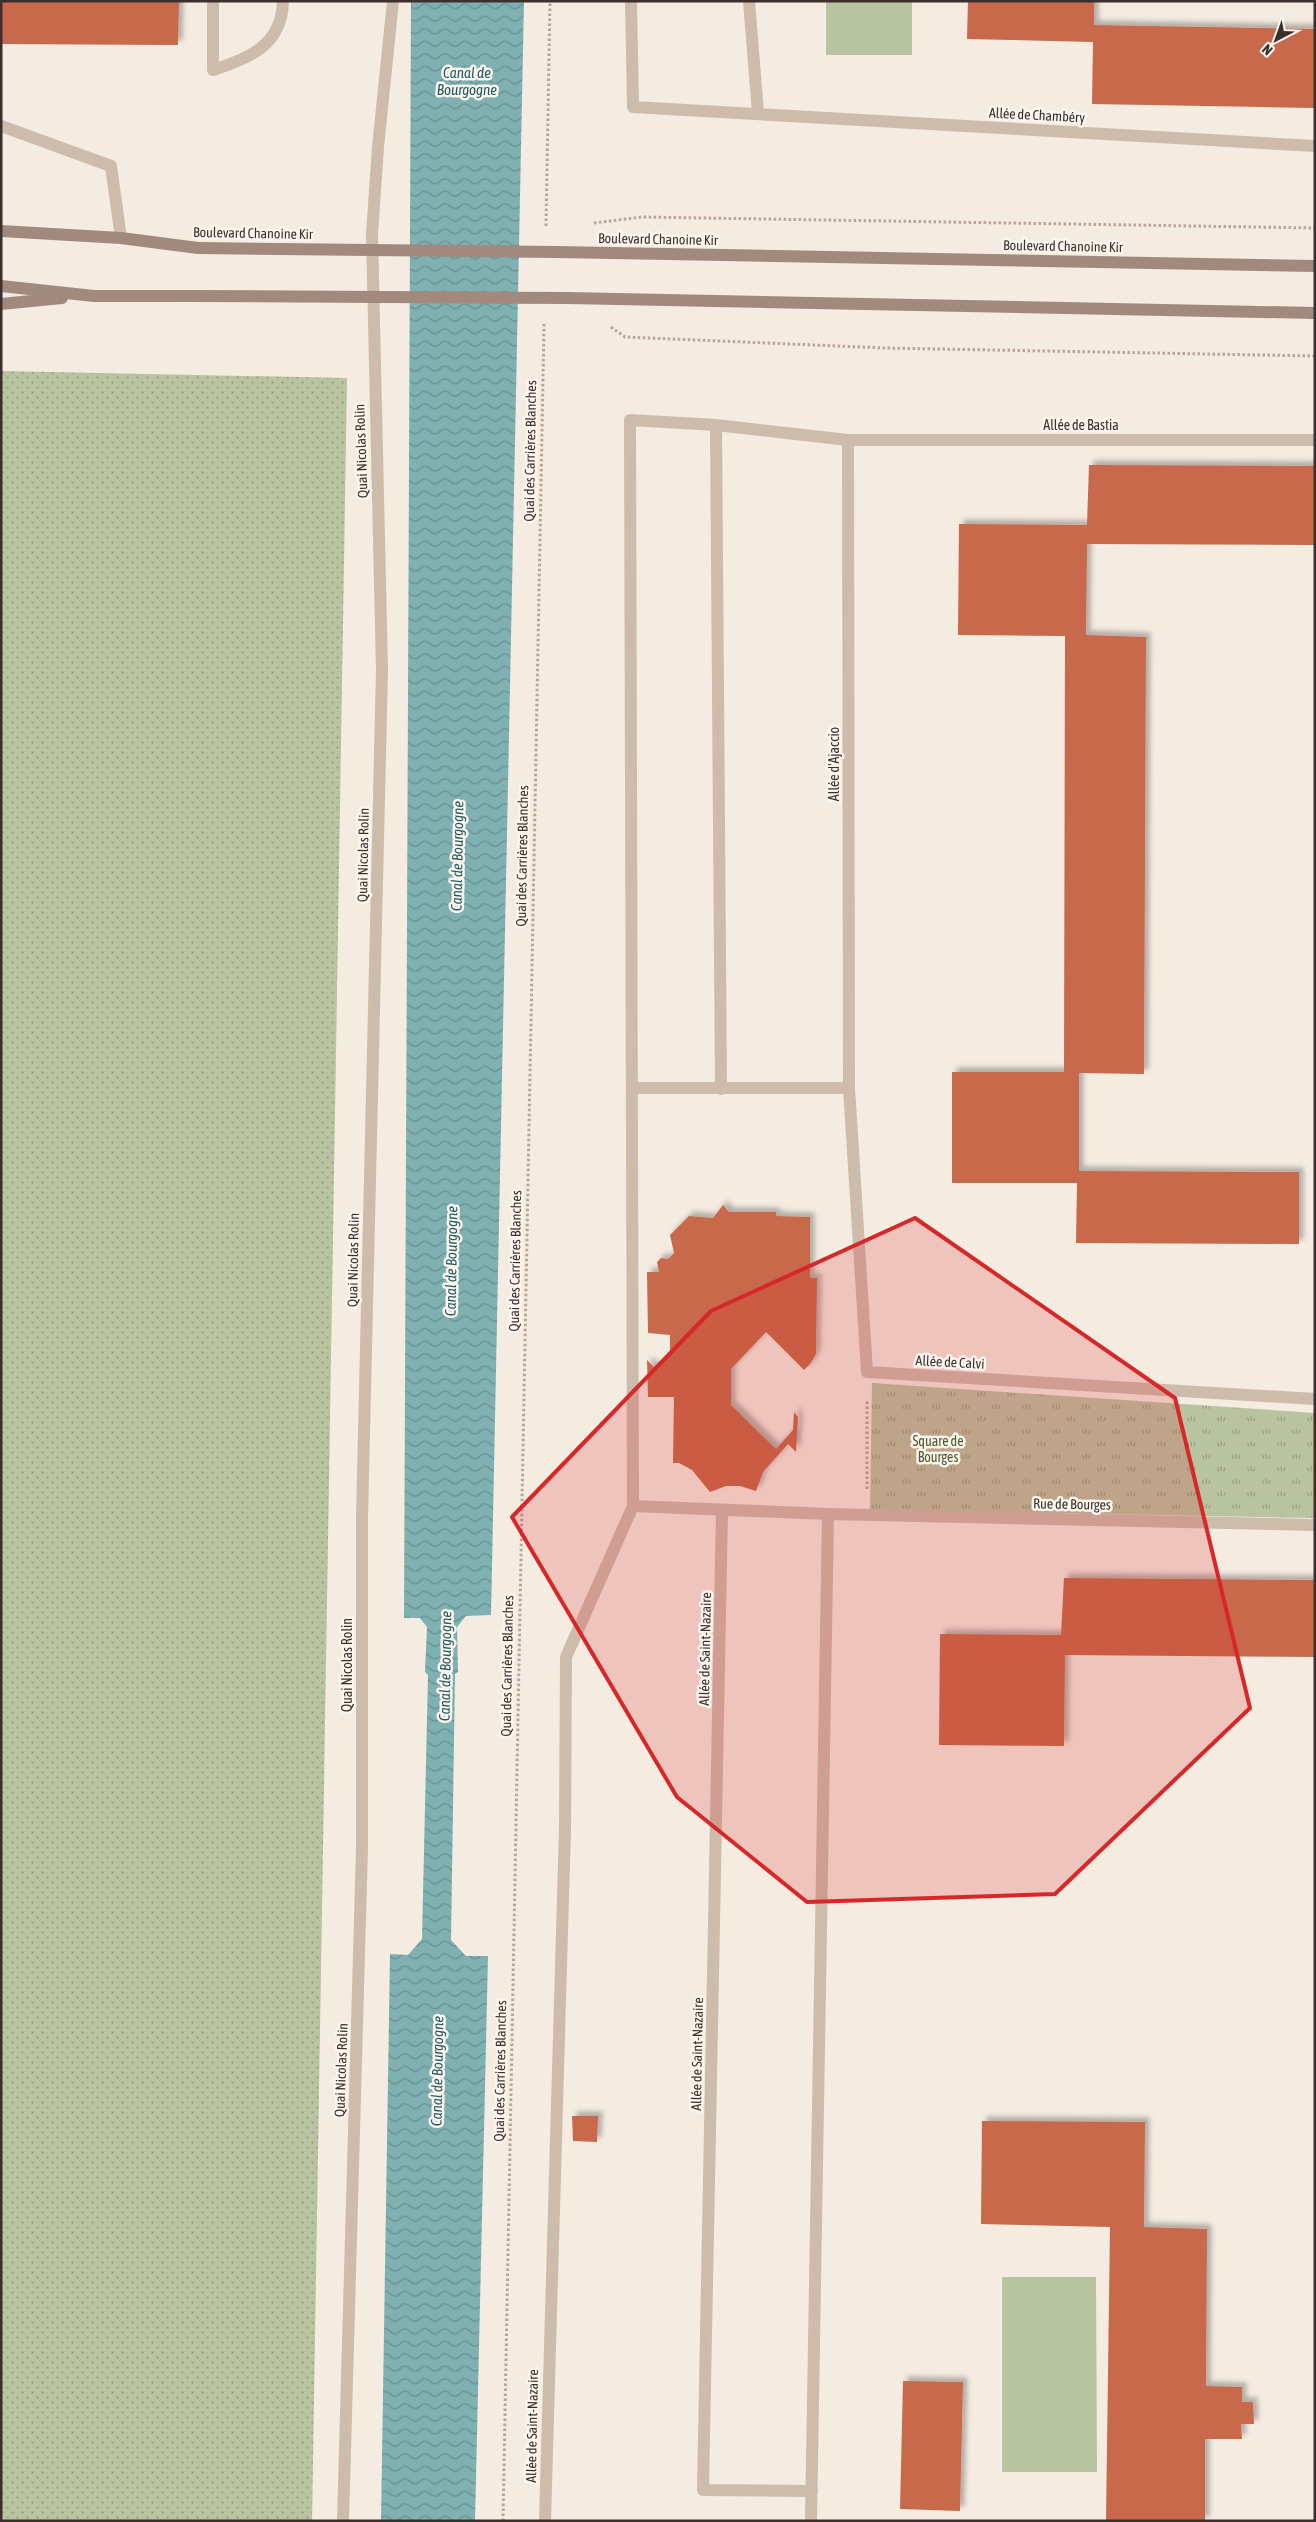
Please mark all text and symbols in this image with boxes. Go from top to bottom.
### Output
north arrow [1251,15,1301,65]
text: N [1259,41,1276,59]
water label: Canal de Bourgogne [437,64,497,98]
street label: Allée de Chambéry [989,104,1086,126]
street label: Boulevard Chanoine Kir [193,224,314,242]
street label: Boulevard Chanoine Kir [598,230,719,248]
street label: Boulevard Chanoine Kir [1003,237,1124,255]
street label: Quai des Carrières Blanches [521,380,539,522]
street label: Quai Nicolas Rolin [351,404,371,498]
street label: Allée de Bastia [1043,417,1119,433]
street label: Allée d'Ajaccio [826,727,842,801]
street label: Quai des Carrières Blanches [513,785,531,927]
water label: Canal de Bourgogne [448,801,466,911]
street label: Quai Nicolas Rolin [354,808,372,902]
street label: Quai des Carrières Blanches [506,1190,524,1332]
water label: Canal de Bourgogne [442,1206,460,1316]
street label: Quai Nicolas Rolin [344,1213,362,1307]
street label: Allée de Calvi [915,1352,985,1372]
park label: Square de Bourges [912,1433,964,1465]
street label: Rue de Bourges [1033,1495,1111,1513]
street label: Allée de Saint-Nazaire [696,1592,714,1706]
street label: Quai des Carrières Blanches [498,1595,516,1737]
water label: Canal de Bourgogne [436,1611,454,1721]
street label: Quai Nicolas Rolin [339,1618,355,1712]
street label: Allée de Saint-Nazaire [688,1997,706,2111]
street label: Quai des Carrières Blanches [491,2000,509,2142]
water label: Canal de Bourgogne [428,2016,446,2126]
street label: Quai Nicolas Rolin [331,2023,351,2117]
street label: Allée de Saint-Nazaire [523,2369,541,2483]

